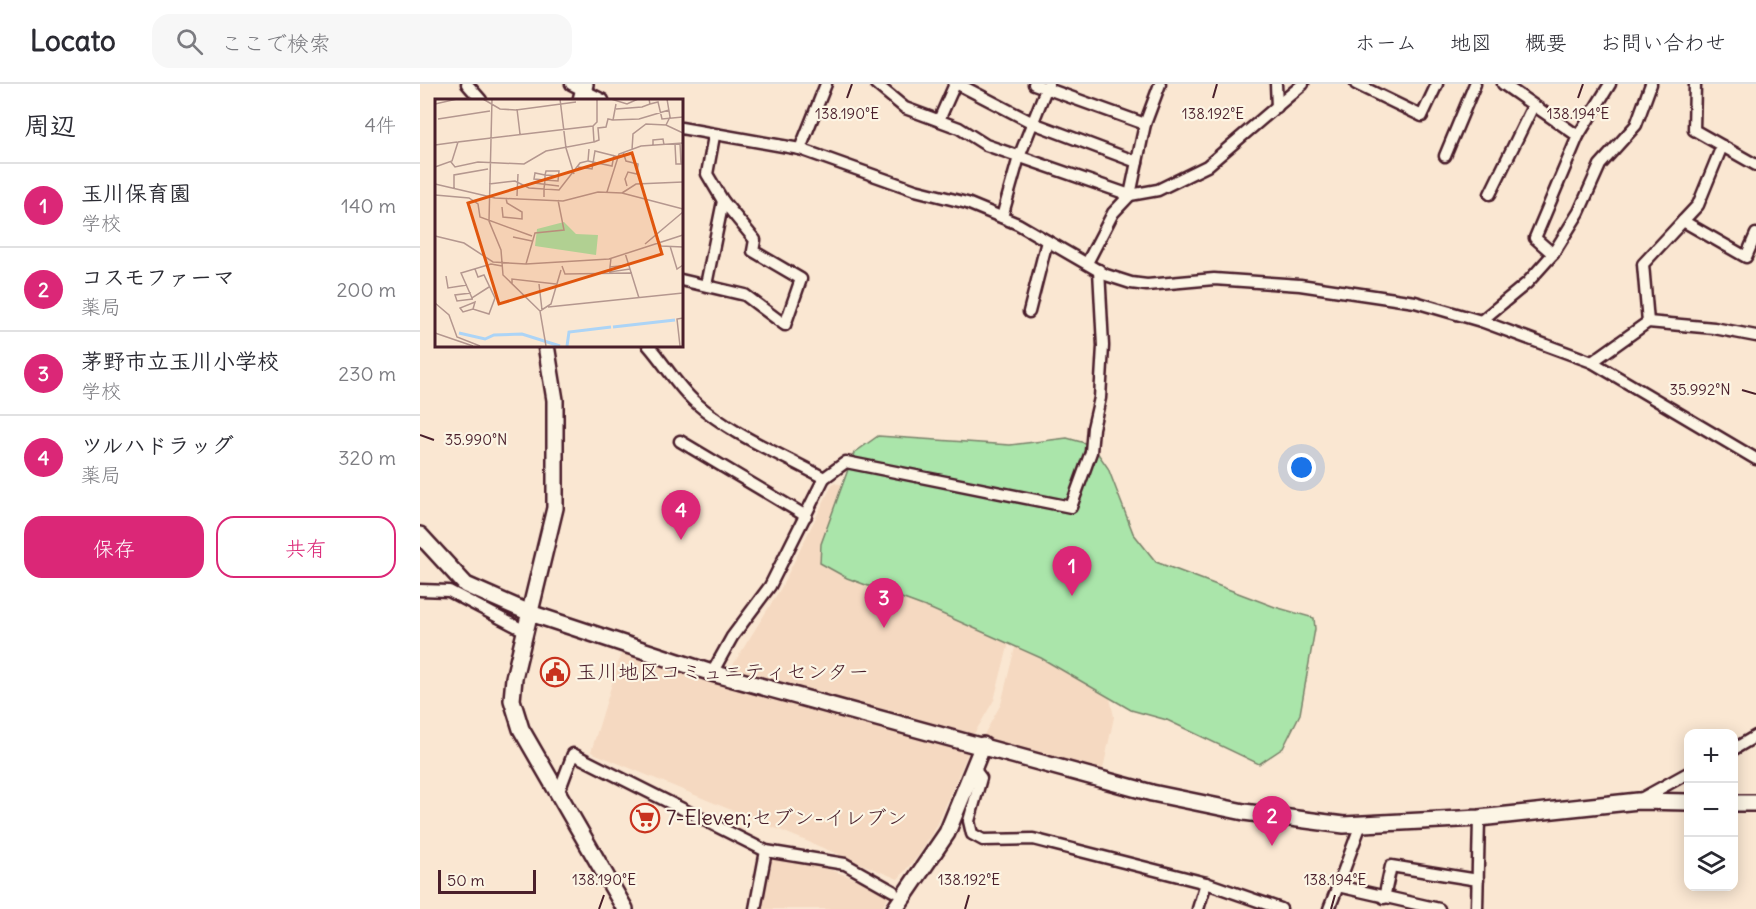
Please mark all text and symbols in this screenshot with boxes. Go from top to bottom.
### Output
search box [152,14,572,68]
text: Locato [30,23,116,59]
icon: search [173,25,206,58]
text: ここで検索 [221,29,331,57]
text: ホーム [1355,29,1417,56]
text: 地図 [1450,29,1492,56]
text: 概要 [1525,29,1567,56]
text: お問い合わせ [1600,29,1726,56]
inset map [435,99,682,346]
text: 138.190°E [815,104,879,123]
text: 138.192°E [1182,104,1244,123]
text: 138.194°E [1547,104,1610,123]
text: 周辺 [24,109,76,142]
text: 4件 [364,112,396,137]
text: 玉川保育園 [81,179,191,207]
text: 1 [40,193,47,218]
text: 140 m [341,193,396,218]
text: 学校 [81,210,121,235]
text: コスモファーマ [81,263,235,291]
text: 2 [38,277,49,302]
text: 200 m [336,277,396,302]
text: 薬局 [81,294,121,319]
text: 茅野市立玉川小学校 [81,347,279,375]
text: 3 [38,361,49,386]
text: 230 m [338,361,396,386]
text: 学校 [81,378,121,403]
text: 35.992°N [1669,380,1731,399]
text: 35.990°N [445,430,507,449]
text: ツルハドラッグ [81,431,234,459]
text: 4 [38,445,49,470]
text: 320 m [338,445,396,470]
your location [1287,453,1316,482]
text: 薬局 [81,462,121,487]
pin: 4 [662,490,700,540]
button: 保存 [24,516,204,578]
button: 共有 [216,516,396,578]
pin: 1 [1052,546,1092,596]
pin: 3 [864,578,904,628]
public building icon: 玉川地区コミュニティセンター [539,656,571,688]
place label: 玉川地区コミュニティセンター [576,658,869,685]
map controls [1684,729,1738,891]
button: + [1684,729,1738,783]
button: − [1684,783,1738,837]
pin: 2 [1252,796,1292,846]
supermarket icon: 7-Eleven;セブン-イレブン [629,802,661,834]
place label: 7-Eleven;セブン-イレブン [666,804,908,831]
button: layers [1684,837,1738,891]
scale bar [438,867,536,894]
text: 50 m [447,870,485,890]
text: 138.190°E [572,870,636,889]
text: 138.192°E [938,870,1000,889]
text: 138.194°E [1304,870,1367,889]

